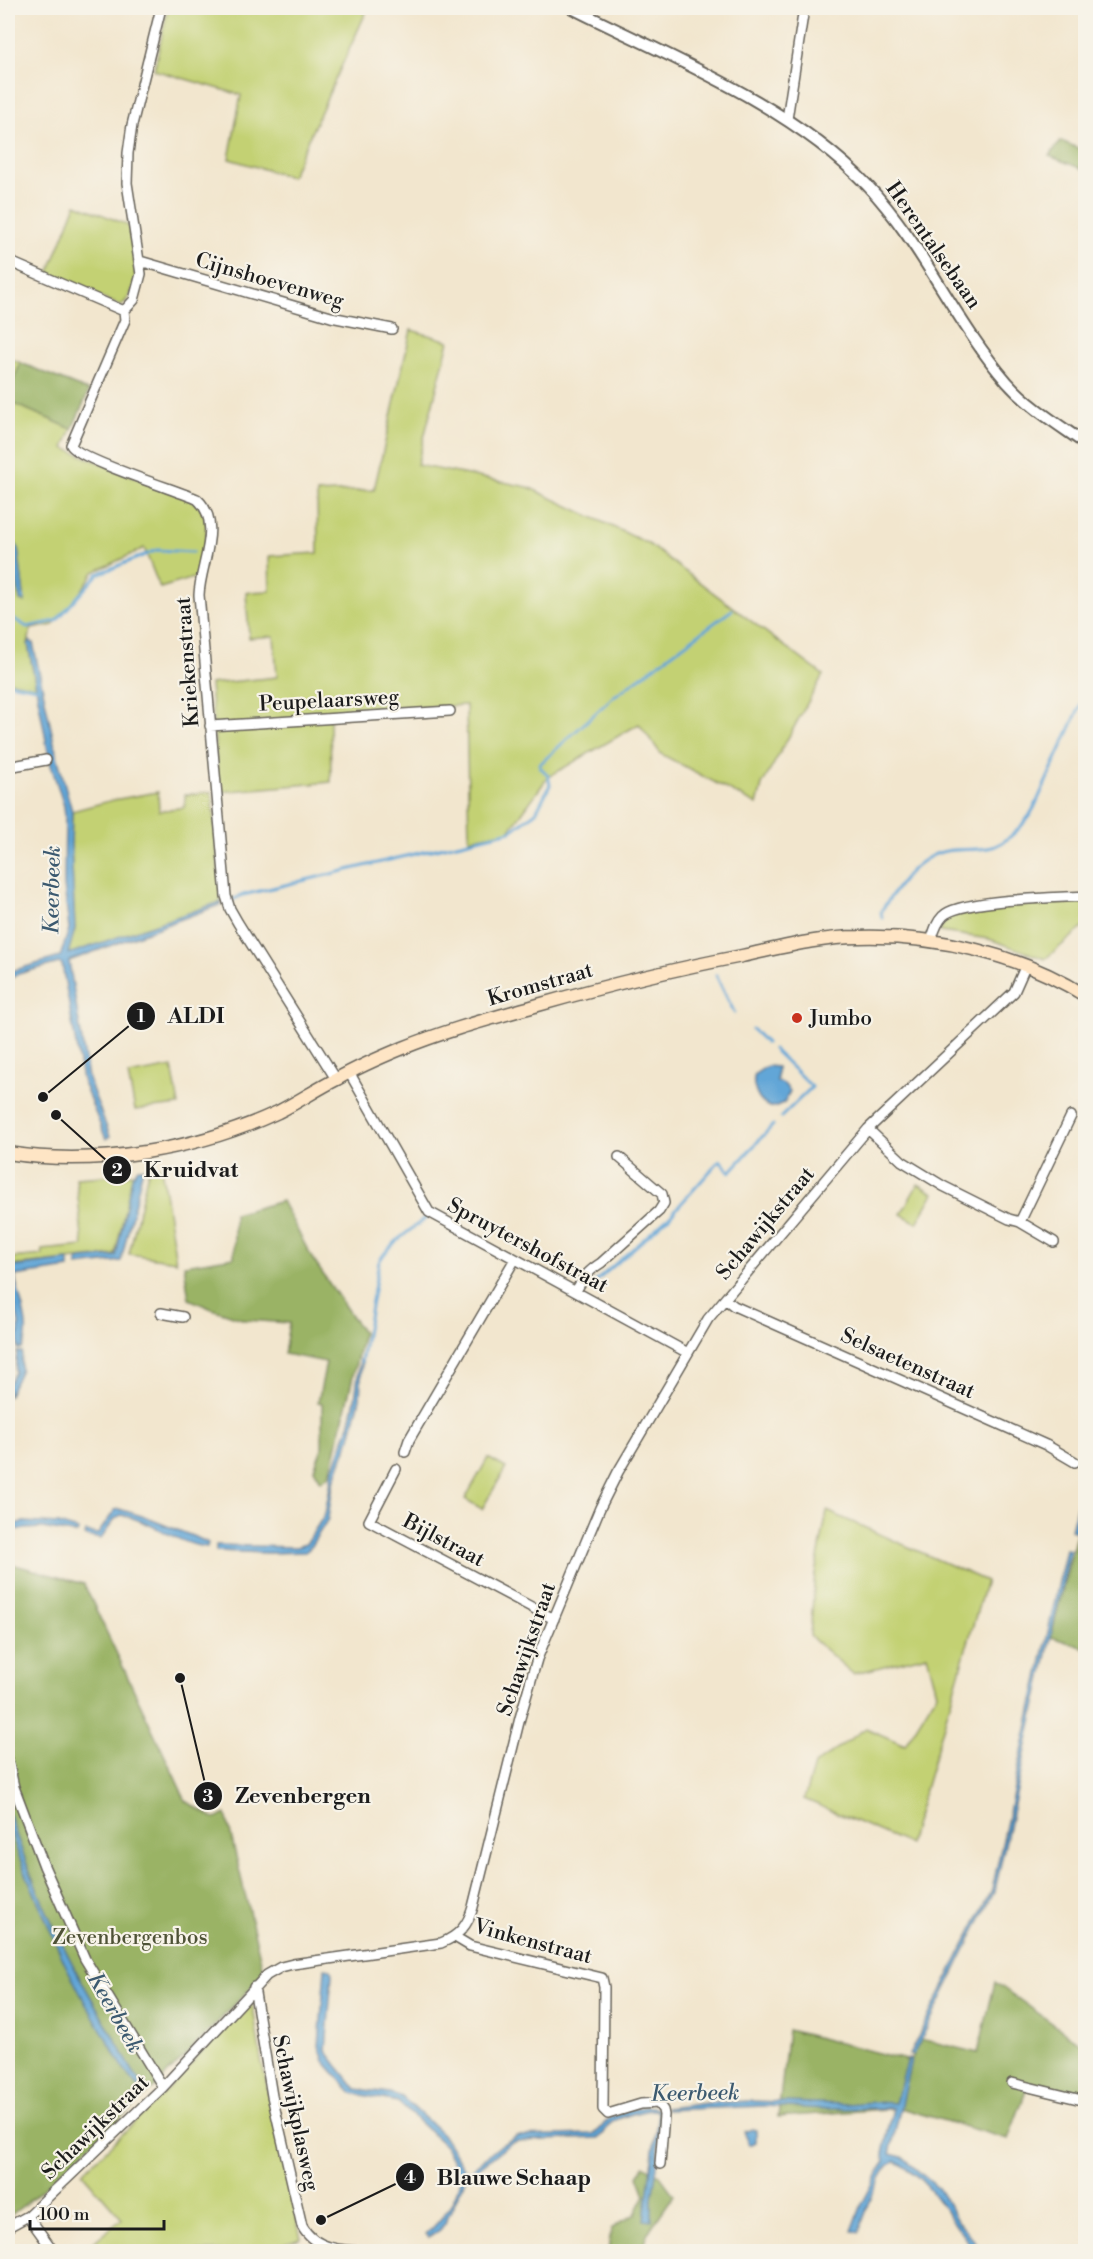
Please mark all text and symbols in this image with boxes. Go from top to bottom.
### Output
street label: Herentalsebaan [880,177,987,315]
street label: Cijnshoevenweg [192,247,347,315]
street label: Kriekenstraat [170,595,206,728]
street label: Peupelaarsweg [258,684,400,718]
water label: Keerbeek [38,845,67,935]
street label: Kromstraat [484,957,597,1012]
callout: ALDI [126,996,236,1036]
text: ALDI [167,1003,225,1030]
text: 1 [137,1005,146,1028]
place label: Jumbo [808,1006,872,1032]
marker: Jumbo [790,1011,804,1025]
callout: Kruidvat [102,1150,250,1190]
text: Kruidvat [144,1157,238,1184]
text: 2 [111,1159,123,1182]
street label: Schawijkstraat [711,1161,821,1285]
street label: Spruytershofstraat [443,1193,613,1299]
street label: Selsaetenstraat [836,1323,979,1405]
street label: Bijlstraat [397,1508,489,1573]
street label: Schawijkstraat [492,1579,562,1720]
callout: Zevenbergen [193,1776,383,1816]
text: Zevenbergen [235,1783,371,1810]
text: 3 [203,1785,214,1808]
street label: Vinkenstraat [470,1913,595,1970]
park label: Zevenbergenbos [52,1925,208,1951]
water label: Keerbeek [81,1968,149,2058]
street label: Schawijkplasweg [266,2033,324,2194]
street label: Schawijkstraat [36,2069,155,2186]
water label: Keerbeek [650,2079,740,2108]
callout: Blauwe Schaap [395,2157,604,2197]
text: Blauwe Schaap [437,2165,591,2192]
text: 4 [404,2166,416,2189]
scale bar [30,2193,164,2231]
text: 100 m [39,2203,90,2226]

